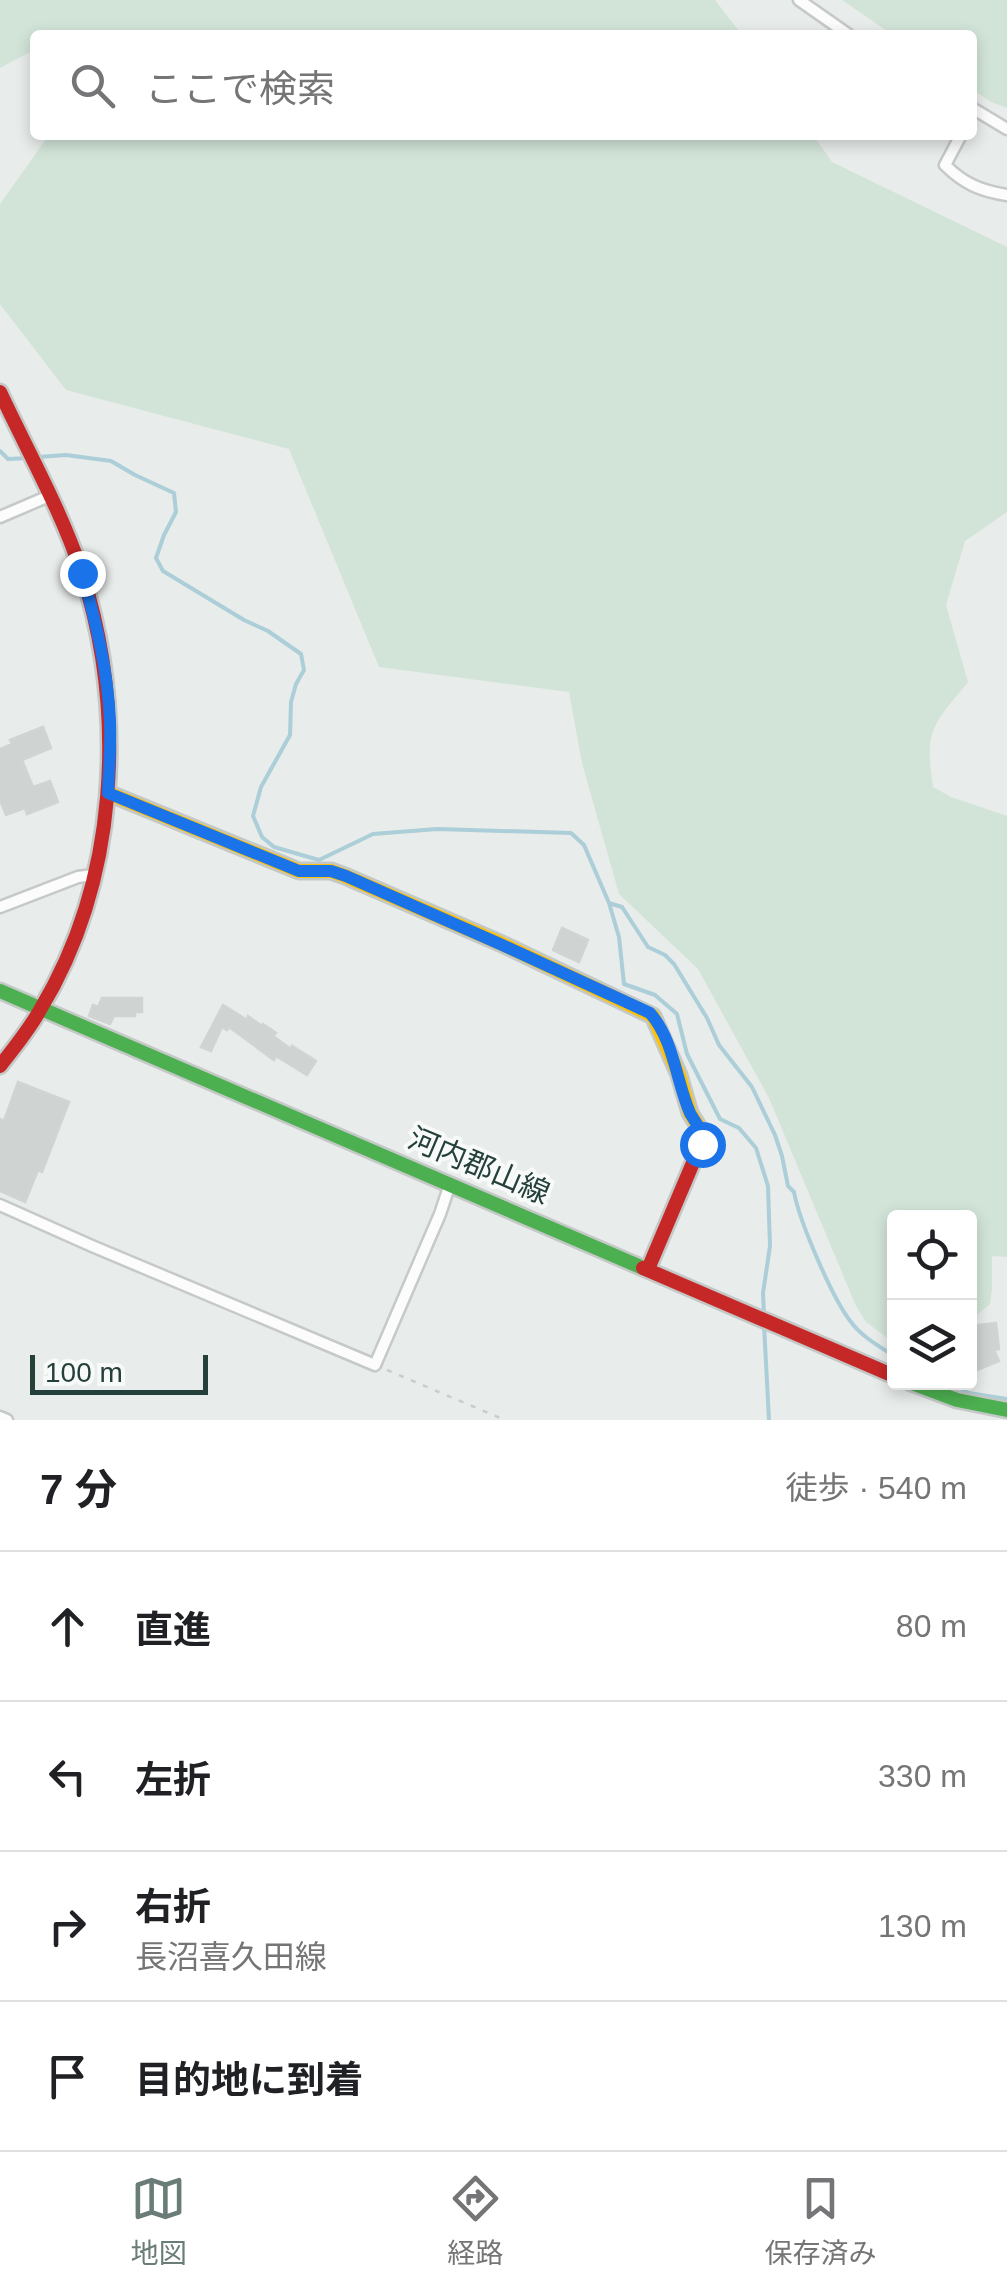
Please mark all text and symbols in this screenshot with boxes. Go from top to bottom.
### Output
search box [30,30,977,140]
icon: search [65,58,120,113]
text: ここで検索 [145,68,335,110]
route end [60,551,106,597]
street label: 河内郡山線 [404,1121,555,1210]
route start [680,1122,726,1168]
map controls [887,1210,977,1390]
button: locate [887,1210,977,1300]
button: layers [887,1300,977,1390]
scale bar [30,1350,208,1394]
text: 100 m [45,1357,123,1388]
text: 7 分 [40,1466,117,1513]
text: 徒歩 · 540 m [786,1470,967,1506]
icon: ahead [40,1599,95,1654]
text: 80 m [896,1608,967,1644]
text: 直進 [135,1609,211,1651]
icon: left [40,1749,95,1804]
text: 330 m [878,1758,967,1794]
text: 左折 [135,1759,211,1801]
text: 右折 [135,1886,211,1928]
icon: right [40,1899,95,1954]
text: 130 m [878,1908,967,1944]
text: 長沼喜久田線 [135,1939,327,1975]
icon: arrive [40,2049,95,2104]
text: 目的地に到着 [135,2059,363,2101]
tab: 地図 [130,2171,187,2271]
tab: 経路 [447,2171,504,2271]
tab: 保存済み [764,2171,877,2271]

